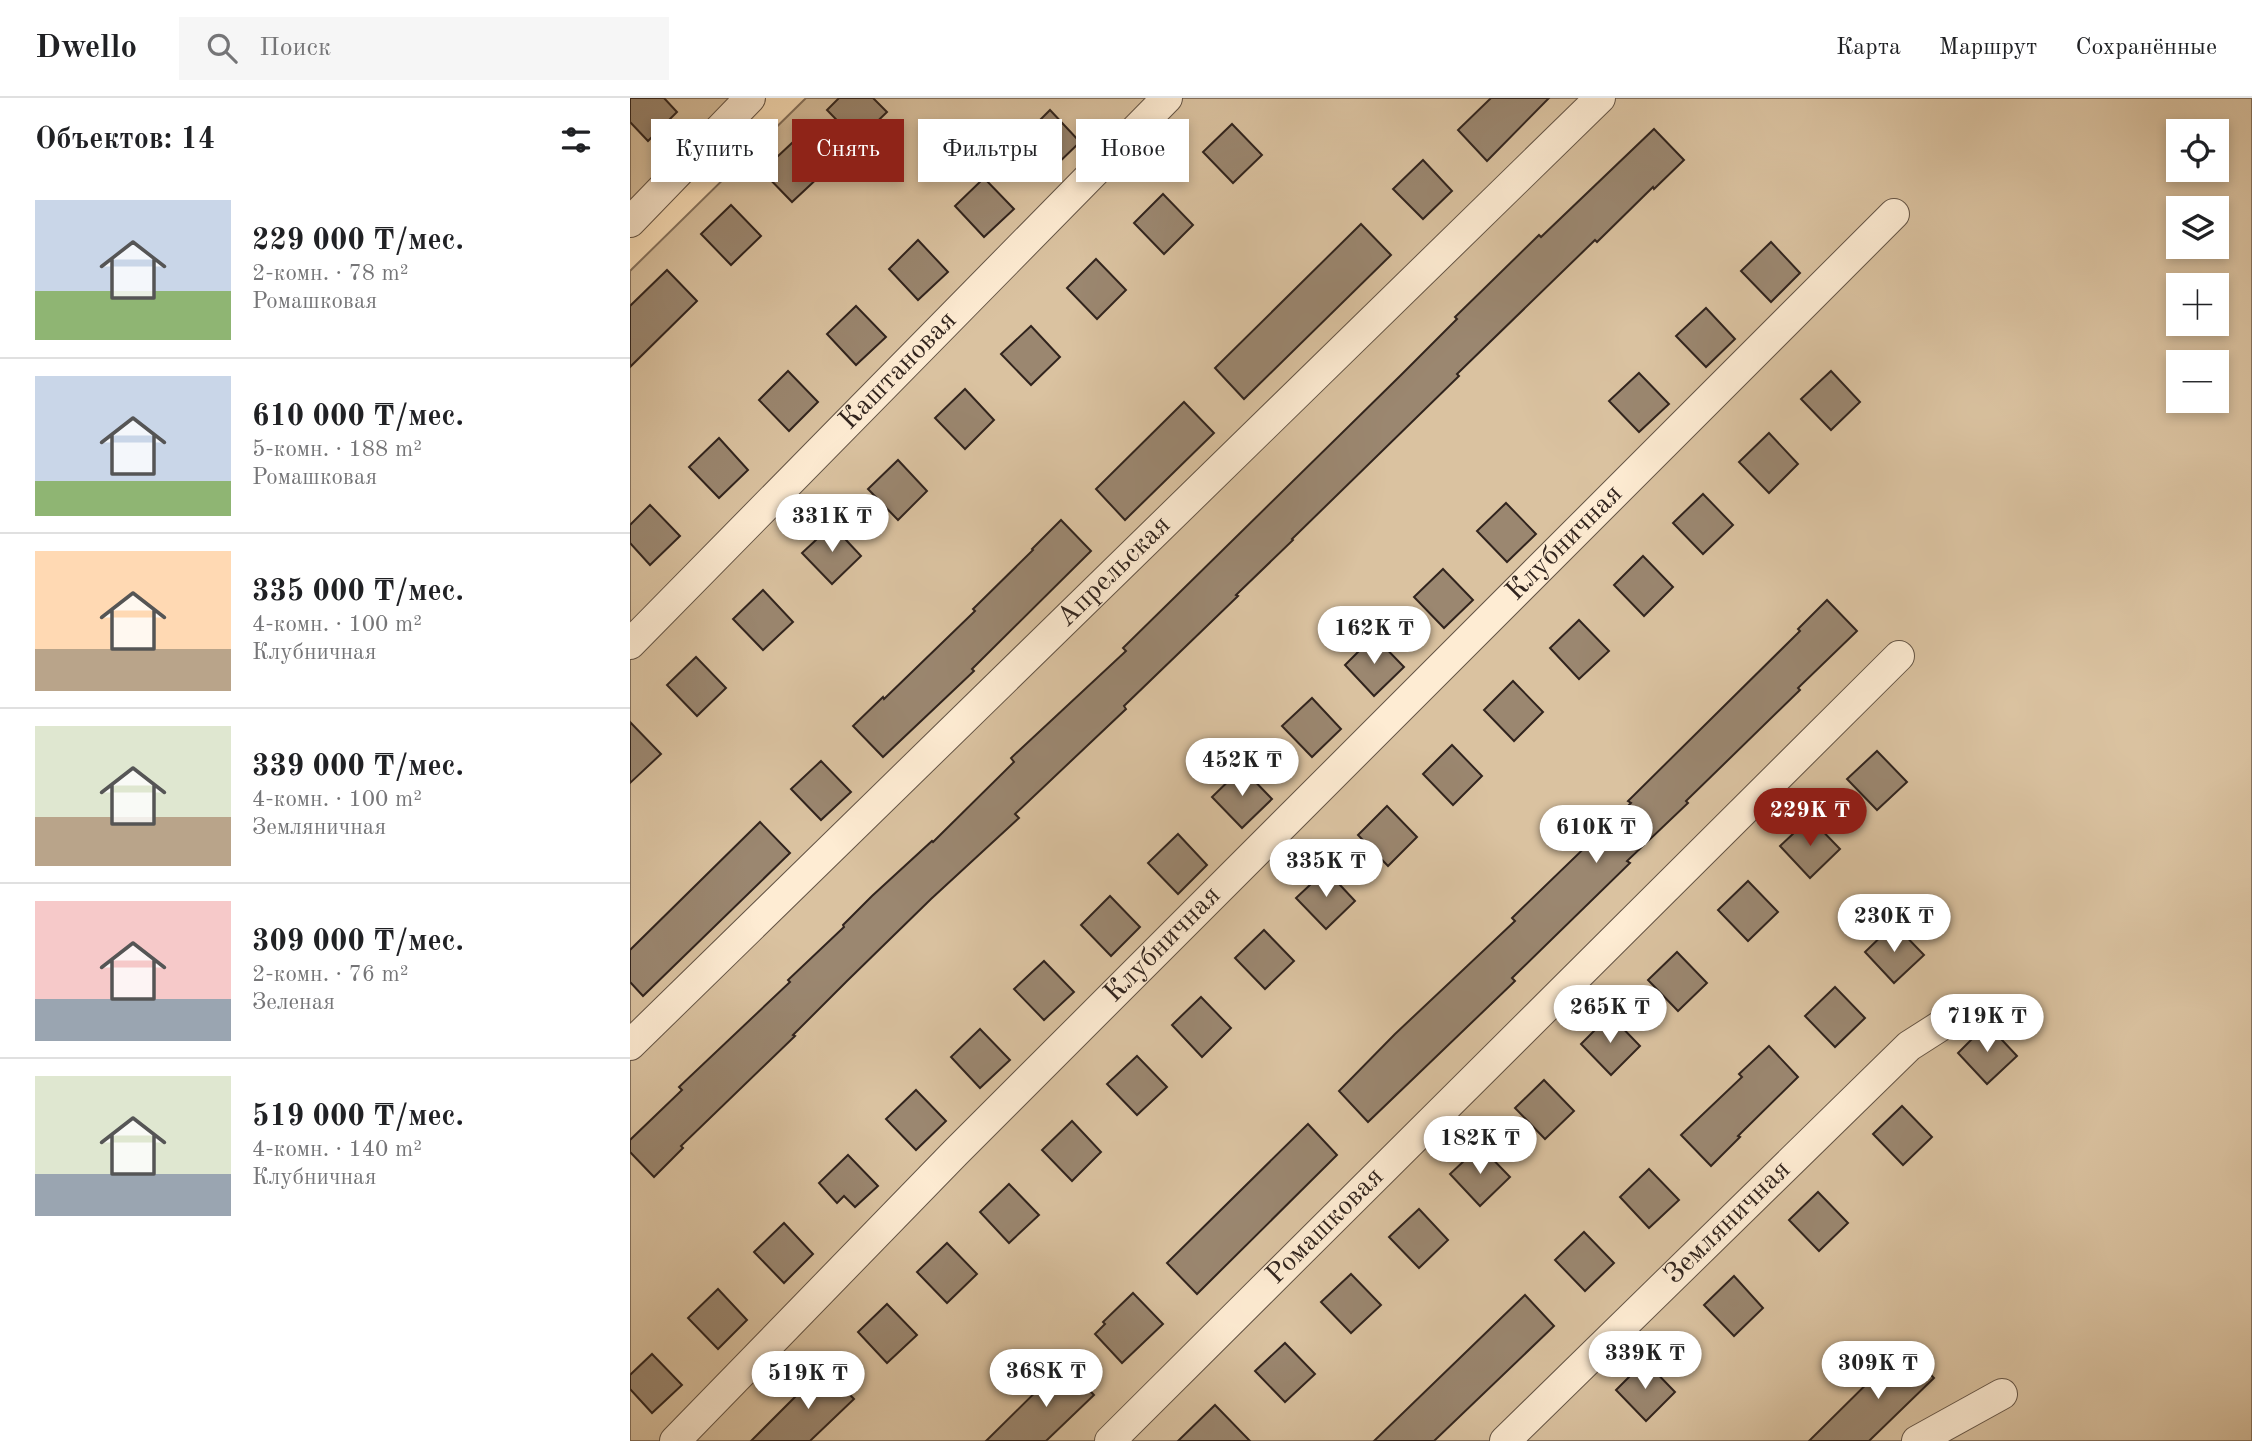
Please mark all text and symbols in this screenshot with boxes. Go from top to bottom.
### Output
search box [179,17,669,80]
icon: search [203,29,241,67]
text: Dwello [35,32,137,65]
text: Поиск [259,35,331,61]
text: Карта [1836,36,1901,60]
text: Маршрут [1939,36,2037,60]
text: Сохранённые [2075,36,2217,60]
chip: Купить [651,119,778,182]
chip: Снять [792,119,904,182]
chip: Фильтры [918,119,1062,182]
chip: Новое [1076,119,1189,182]
map controls [2166,119,2229,413]
button: locate [2166,119,2229,182]
icon: filters [557,121,595,159]
text: Объектов: 14 [35,125,215,155]
button: layers [2166,196,2229,259]
text: 229 000 ₸/мес. [252,226,464,256]
icon: home [91,228,175,312]
text: 2-комн. · 78 m² [252,262,409,285]
button: + [2166,273,2229,336]
text: Ромашковая [252,290,377,313]
street label: Каштановая [835,306,962,436]
button: − [2166,350,2229,413]
text: 610 000 ₸/мес. [252,402,464,432]
icon: home [91,404,175,488]
text: 5-комн. · 188 m² [252,438,422,461]
text: Ромашковая [252,466,377,489]
street label: Клубничная [1501,480,1628,607]
pin: 331K ₸ [775,494,889,554]
text: 331K ₸ [792,505,872,528]
street label: Апрельская [1052,511,1176,633]
text: 335 000 ₸/мес. [252,577,464,607]
icon: home [91,579,175,663]
pin: 162K ₸ [1317,606,1431,666]
text: 4-комн. · 100 m² [252,613,422,636]
text: 162K ₸ [1334,617,1414,640]
text: Клубничная [252,641,376,664]
pin: 452K ₸ [1185,738,1299,798]
text: 452K ₸ [1202,749,1282,772]
text: 339 000 ₸/мес. [252,752,464,782]
icon: home [91,754,175,838]
text: 4-комн. · 100 m² [252,788,422,811]
pin: 229K ₸ [1753,788,1867,848]
text: 229K ₸ [1770,799,1850,822]
pin: 610K ₸ [1539,806,1653,865]
text: Земляничная [252,816,386,839]
text: 610K ₸ [1556,816,1636,839]
pin: 335K ₸ [1269,840,1383,899]
text: 335K ₸ [1286,850,1366,873]
street label: Клубничная [1100,881,1227,1008]
pin: 230K ₸ [1837,894,1951,954]
text: 230K ₸ [1854,905,1934,928]
text: 309 000 ₸/мес. [252,927,464,957]
icon: home [91,929,175,1013]
text: 2-комн. · 76 m² [252,963,409,986]
pin: 265K ₸ [1553,986,1667,1045]
text: Зеленая [252,991,335,1014]
pin: 719K ₸ [1930,995,2044,1054]
text: 265K ₸ [1570,996,1650,1019]
text: 719K ₸ [1947,1005,2027,1028]
text: 519 000 ₸/мес. [252,1102,464,1132]
icon: home [91,1104,175,1188]
pin: 182K ₸ [1423,1116,1537,1176]
text: 182K ₸ [1440,1127,1520,1150]
text: 4-комн. · 140 m² [252,1138,422,1161]
street label: Земляничная [1660,1156,1796,1290]
street label: Ромашковая [1262,1163,1389,1290]
text: Клубничная [252,1166,376,1189]
pin: 339K ₸ [1588,1332,1702,1391]
text: 339K ₸ [1605,1342,1685,1365]
pin: 309K ₸ [1821,1342,1935,1401]
pin: 368K ₸ [989,1350,1103,1409]
pin: 519K ₸ [751,1352,865,1411]
text: 309K ₸ [1838,1352,1918,1375]
text: 368K ₸ [1006,1360,1086,1383]
text: 519K ₸ [768,1362,848,1385]

